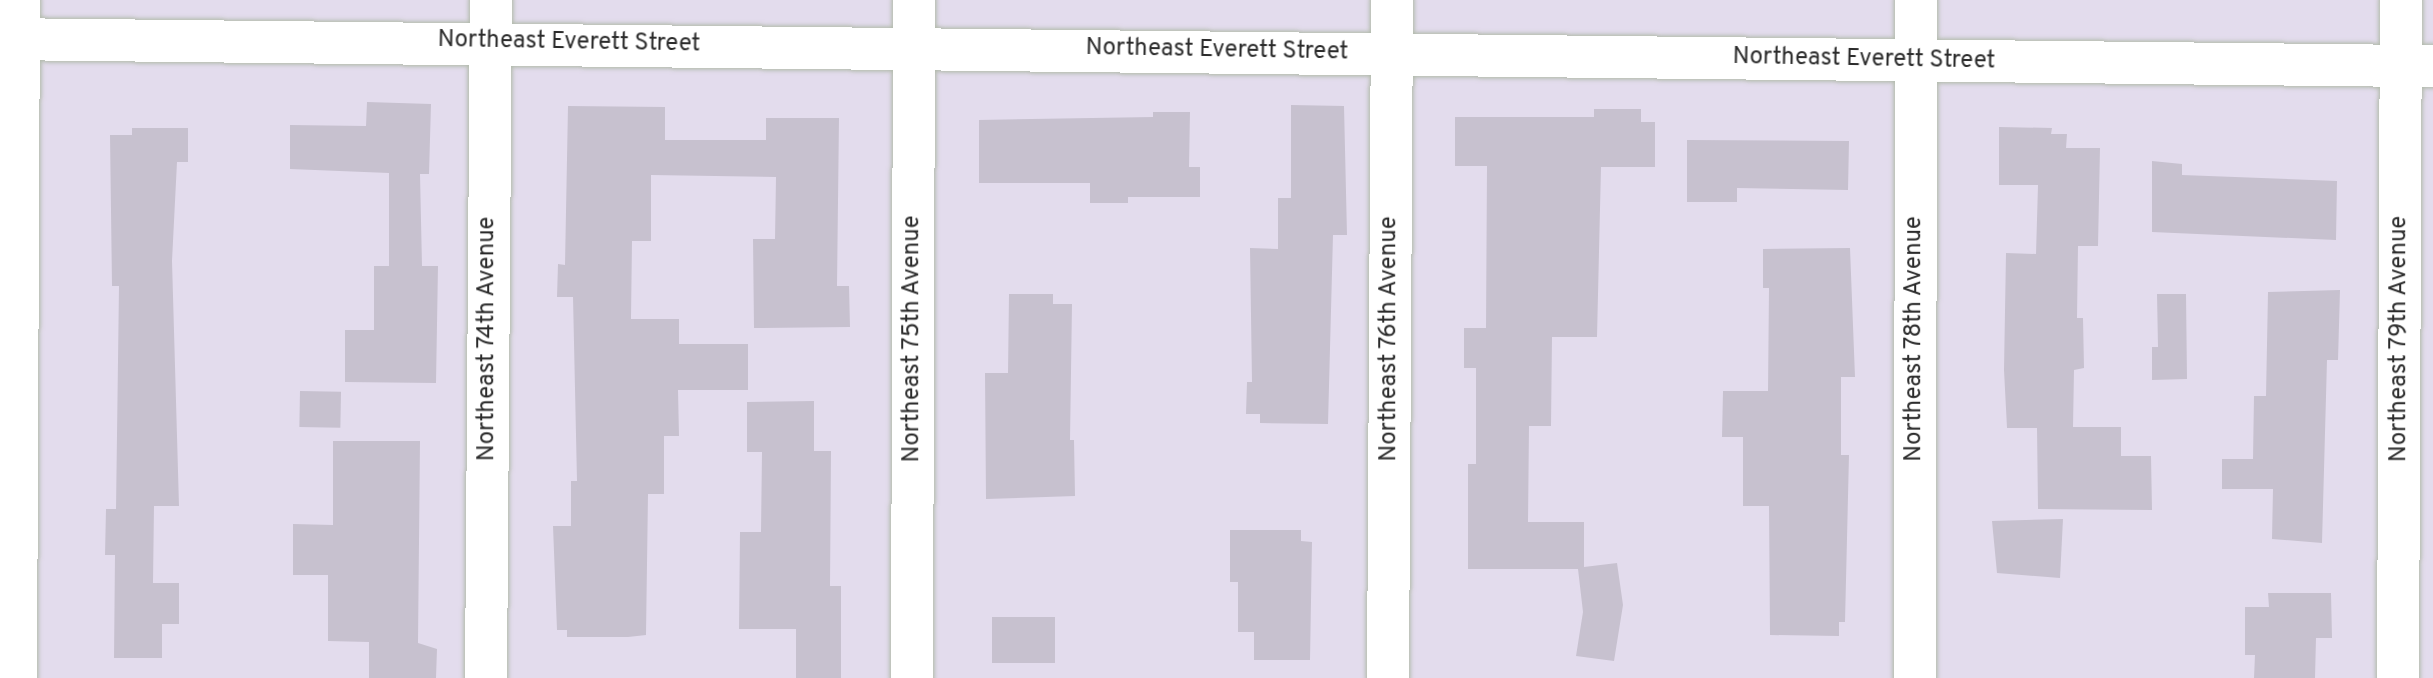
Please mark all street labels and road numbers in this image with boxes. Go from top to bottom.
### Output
street label: Northeast Everett Street [437,26,701,60]
street label: Northeast Everett Street [1085,34,1349,68]
street label: Northeast Everett Street [1732,43,1996,77]
street label: Northeast 75th Avenue [899,214,927,464]
street label: Northeast 76th Avenue [1376,215,1404,463]
street label: Northeast 78th Avenue [1901,215,1929,463]
street label: Northeast 79th Avenue [2386,215,2414,463]
street label: Northeast 74th Avenue [474,216,502,462]

